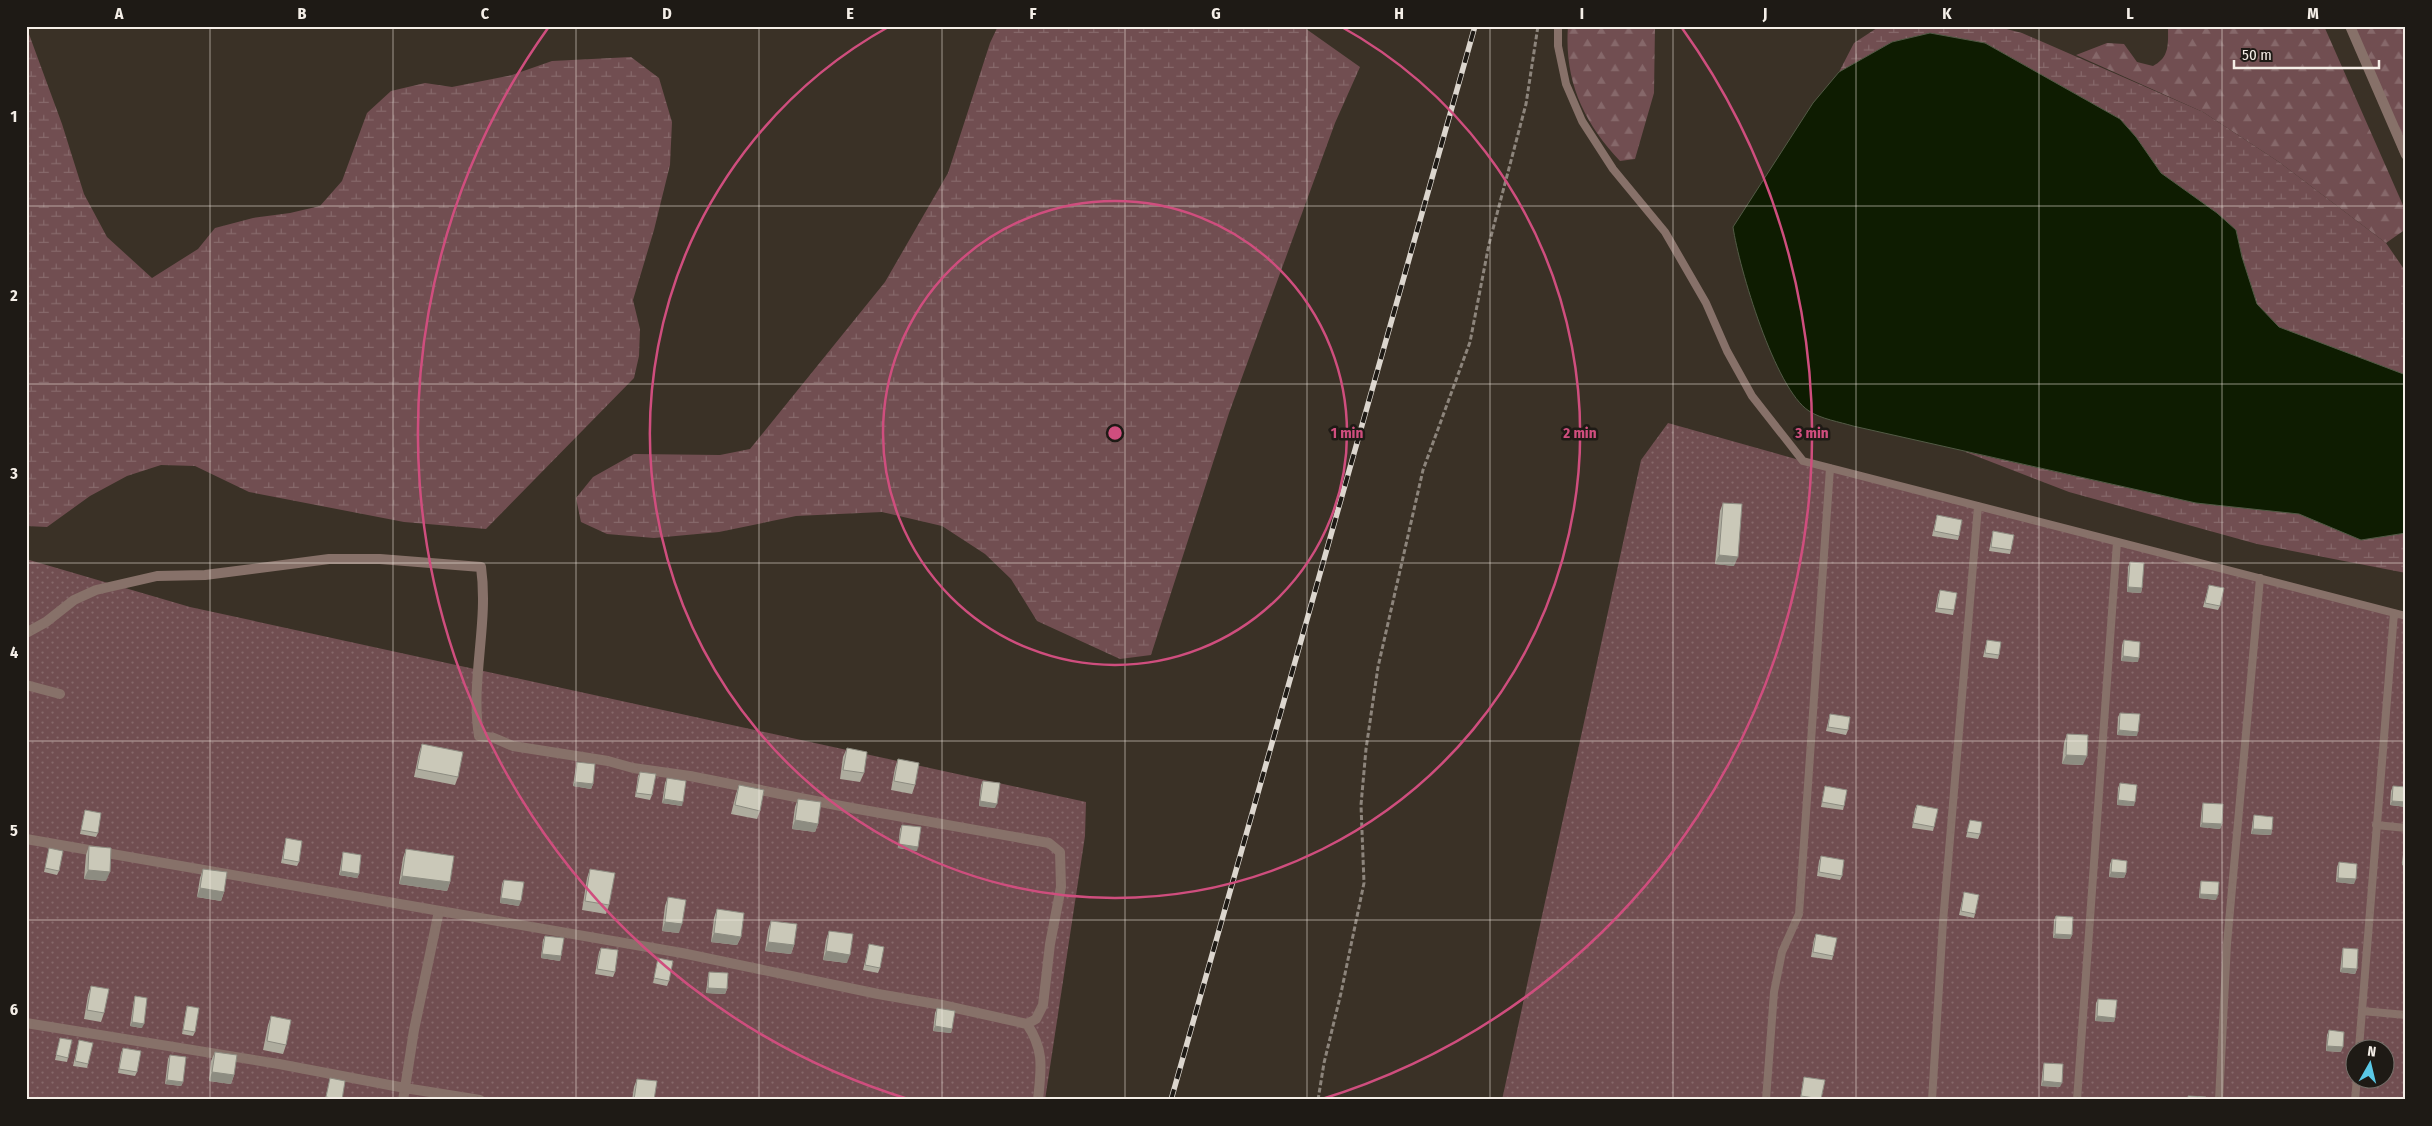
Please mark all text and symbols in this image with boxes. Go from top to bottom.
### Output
text: A [114,4,124,23]
text: B [298,4,307,23]
text: C [481,4,490,23]
text: D [662,4,672,23]
text: E [846,4,854,23]
text: F [1029,4,1037,23]
text: G [1211,4,1221,23]
text: H [1394,4,1404,23]
text: I [1580,4,1584,23]
text: J [1762,4,1767,23]
text: K [1942,4,1952,23]
text: L [2126,4,2134,23]
text: M [2307,4,2319,23]
scale bar [2234,38,2380,70]
text: 50 m [2242,46,2272,64]
text: 1 [11,107,17,126]
text: 2 [9,286,18,305]
centre of rings [1106,424,1124,442]
text: 1 min [1331,424,1363,442]
text: 2 min [1562,424,1597,442]
text: 3 min [1794,424,1829,442]
text: 3 [9,464,18,483]
text: 4 [10,643,18,662]
text: 5 [10,821,18,840]
text: 6 [10,1000,18,1019]
north arrow [2344,1038,2394,1088]
text: N [2366,1043,2377,1061]

